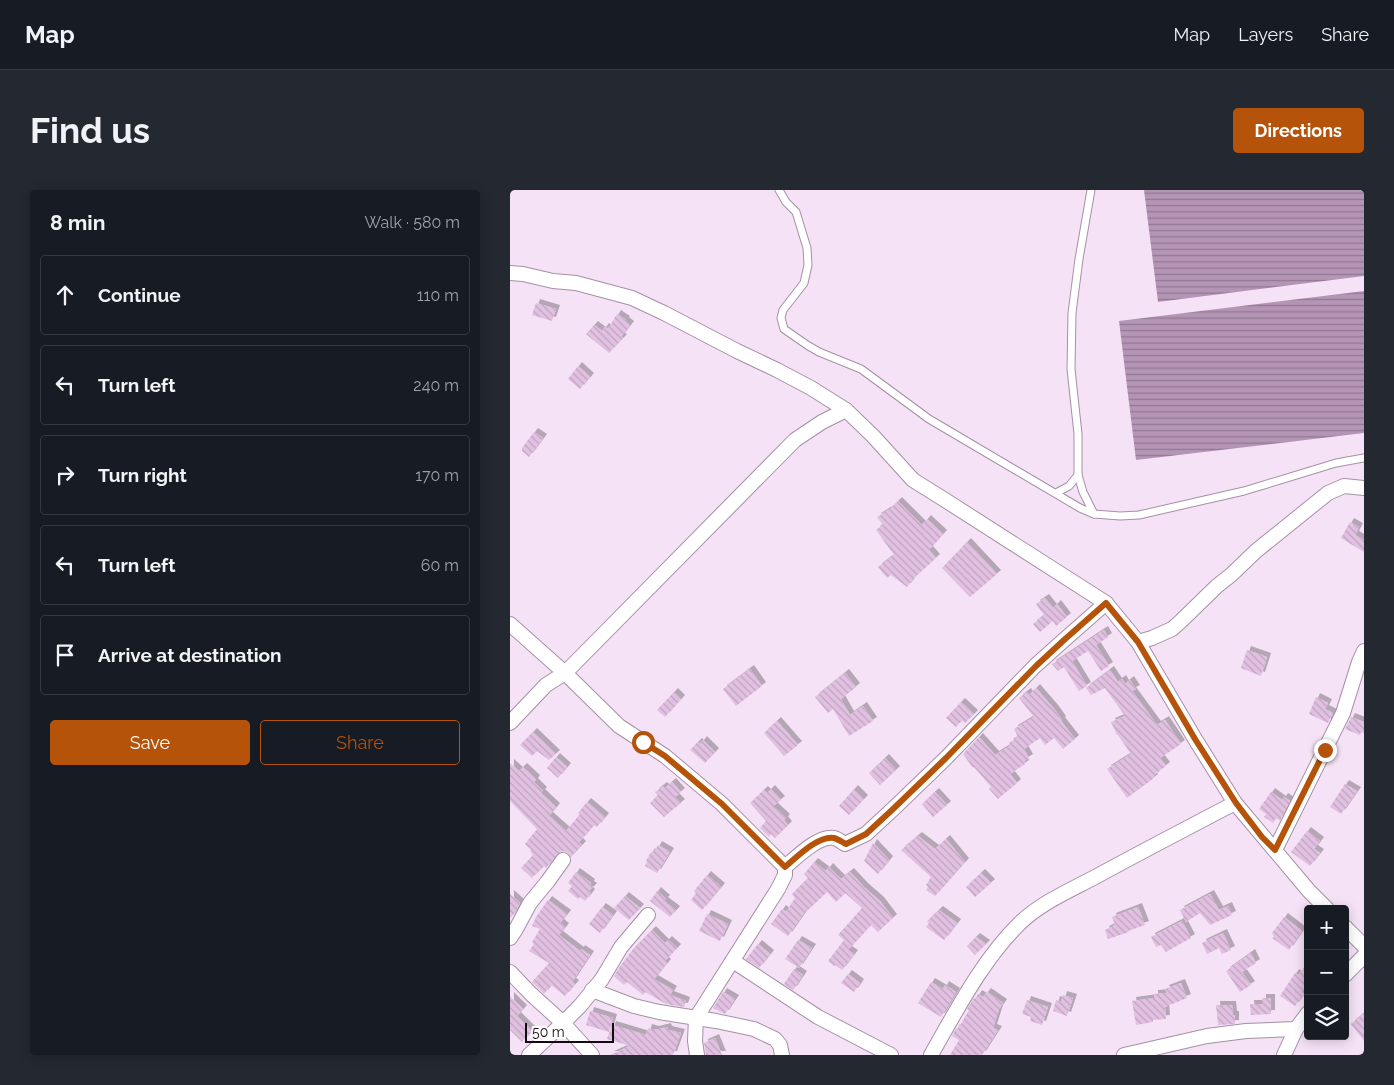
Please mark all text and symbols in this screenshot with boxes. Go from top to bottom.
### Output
text: Map [25,20,75,49]
text: Map [1174,24,1210,45]
text: Layers [1238,24,1293,45]
text: Share [1321,24,1369,45]
button: Directions [1233,108,1364,153]
text: Find us [30,110,150,151]
text: 8 min [50,210,105,235]
text: Walk · 580 m [365,213,460,232]
icon: ahead [51,281,79,309]
text: Continue [98,284,181,306]
text: 110 m [417,286,459,305]
icon: left [51,371,79,399]
text: Turn left [98,374,175,396]
text: 240 m [413,376,459,395]
icon: right [51,461,79,489]
text: Turn right [98,464,187,486]
text: 170 m [415,466,459,485]
icon: left [51,551,79,579]
text: Turn left [98,554,175,576]
text: 60 m [421,556,459,575]
icon: arrive [51,641,79,669]
text: Arrive at destination [98,644,282,666]
button: Save [50,720,250,765]
button: Share [260,720,460,765]
route start [632,731,655,754]
route end [1314,739,1337,762]
map controls [1304,905,1349,1040]
button: + [1304,905,1349,950]
button: − [1304,950,1349,995]
button: layers [1304,995,1349,1040]
scale bar [525,1020,614,1043]
text: 50 m [532,1024,565,1040]

